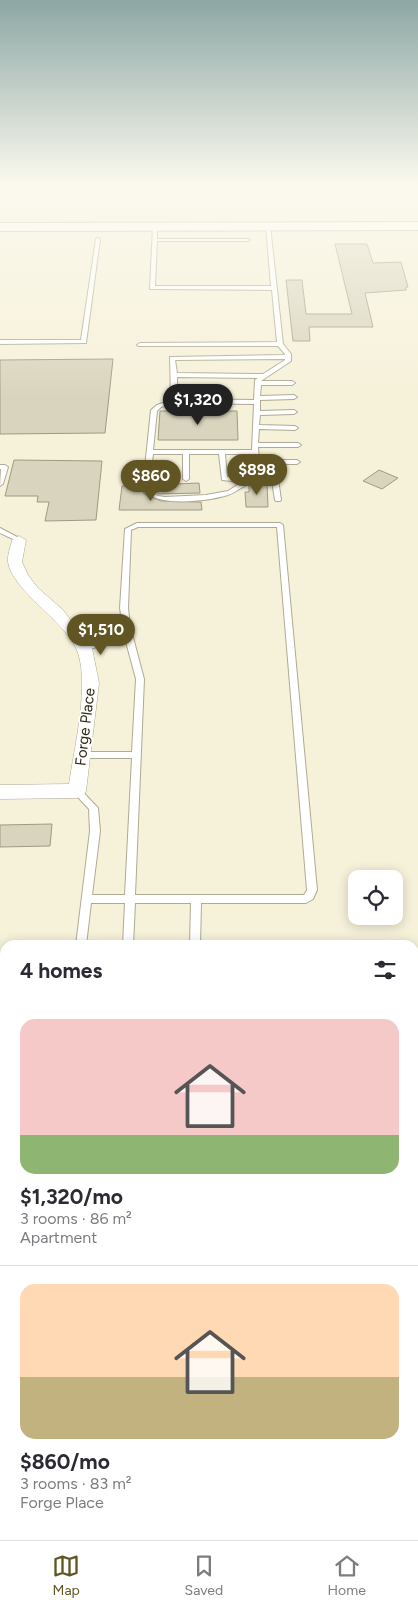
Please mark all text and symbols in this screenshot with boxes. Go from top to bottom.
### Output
pin: $1,320 [157,384,239,426]
text: $1,320 [174,390,222,409]
pin: $898 [227,454,287,496]
pin: $860 [121,460,181,502]
text: $898 [238,460,276,479]
text: $860 [132,466,170,485]
pin: $1,510 [60,614,142,656]
text: $1,510 [78,620,124,639]
street label: Forge Place [71,687,99,767]
map controls [348,870,403,925]
button: locate [348,870,403,925]
icon: filters [371,956,399,984]
text: 4 homes [20,958,102,983]
icon: home [165,1051,255,1141]
text: $1,320/mo [20,1184,123,1209]
text: 3 rooms · 86 m² [20,1209,132,1228]
text: Apartment [20,1228,97,1247]
icon: home [165,1317,255,1407]
text: $860/mo [20,1449,110,1474]
text: 3 rooms · 83 m² [20,1474,132,1493]
text: Forge Place [20,1493,104,1512]
tab: Map [52,1552,80,1599]
tab: Saved [185,1552,223,1599]
tab: Home [328,1552,366,1599]

